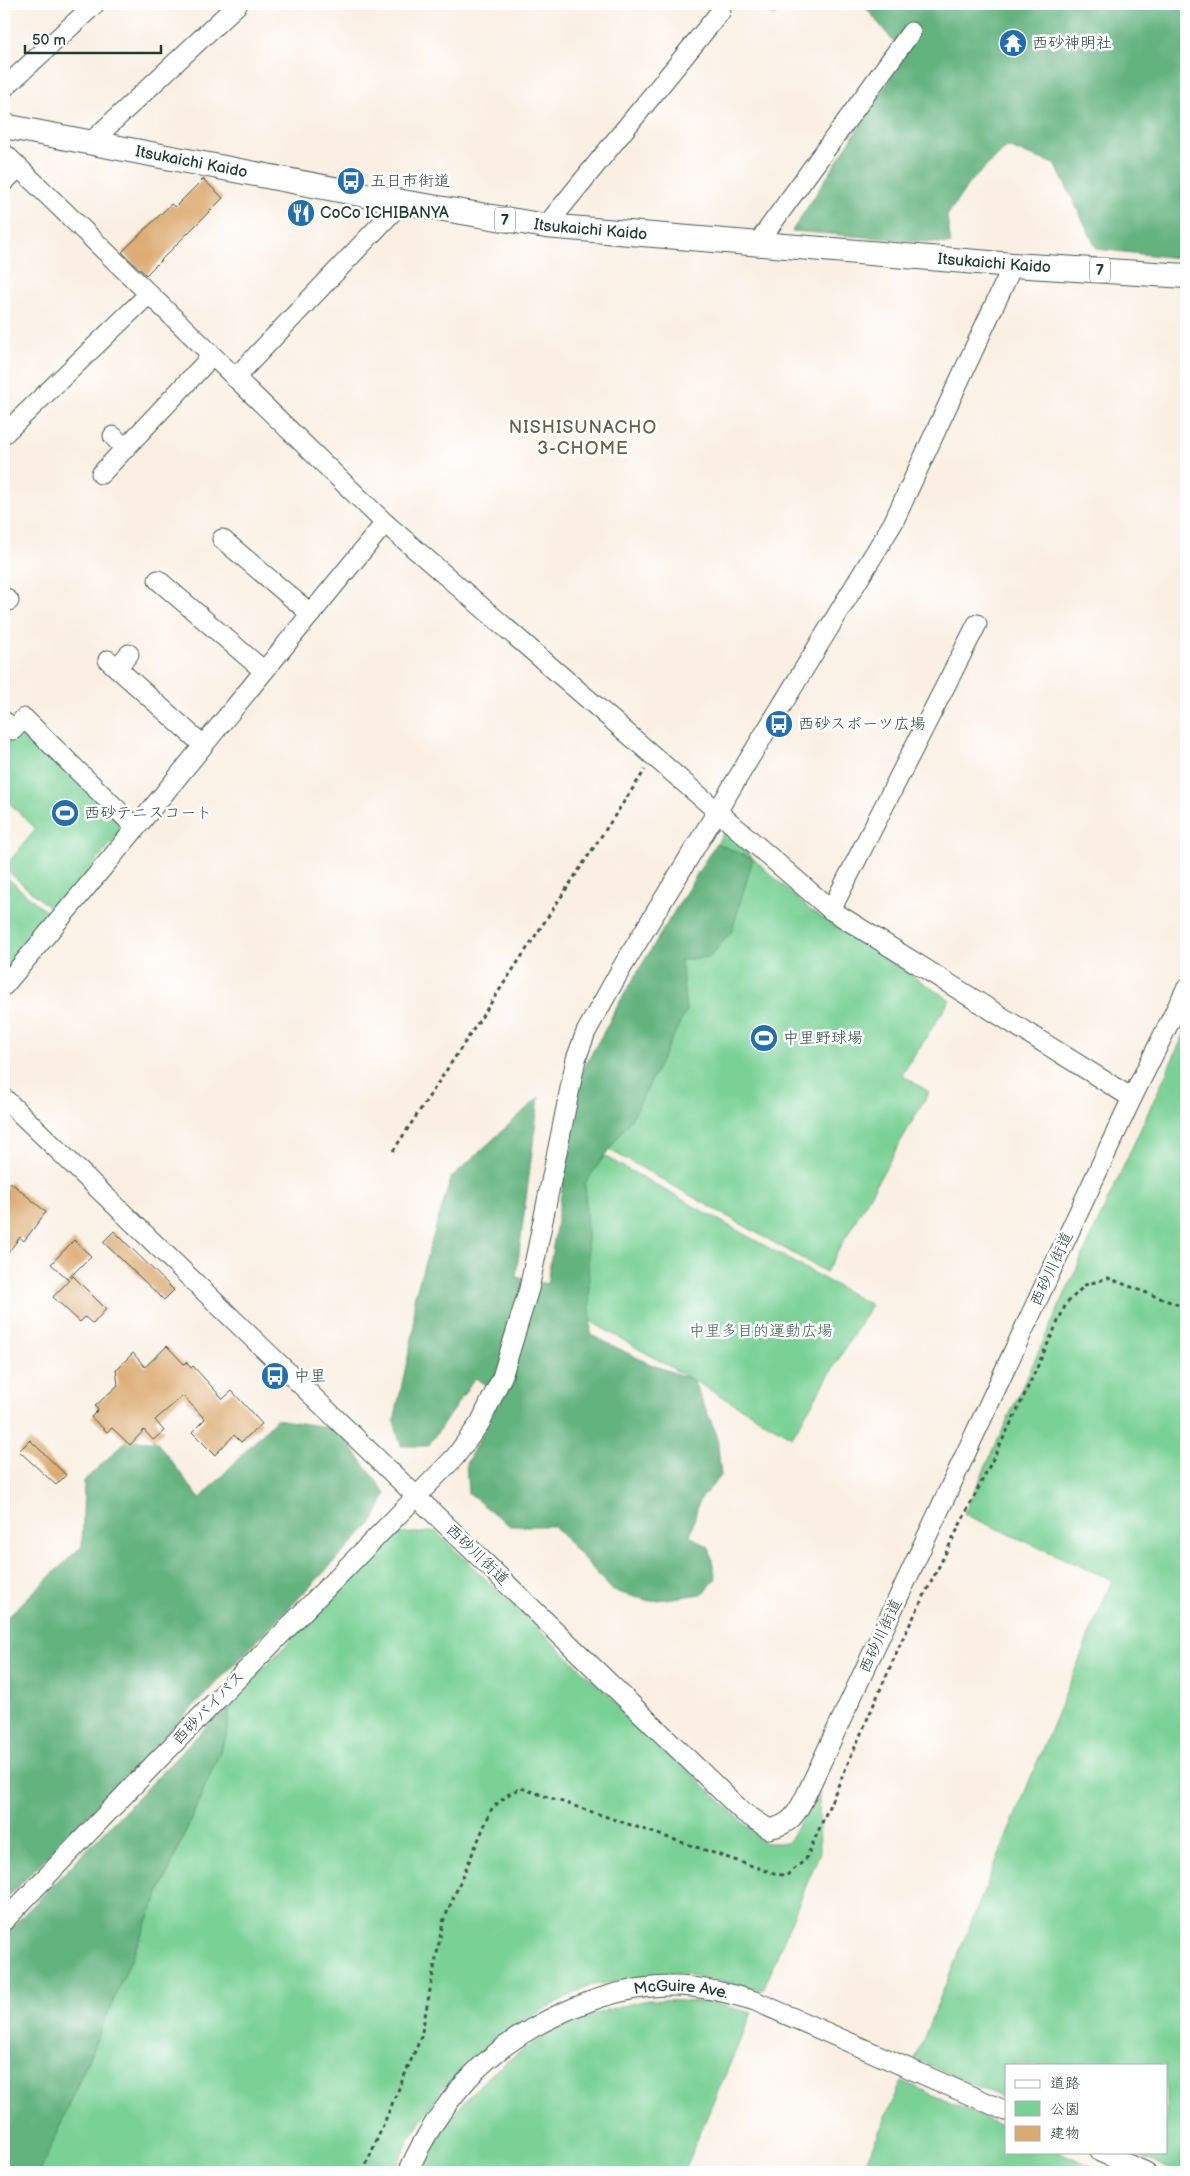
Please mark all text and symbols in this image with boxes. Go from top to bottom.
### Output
scale bar [25,22,161,54]
temple icon: 西砂神明社 [998,28,1028,58]
text: 50 m [32,31,66,50]
place label: 西砂神明社 [1032,34,1112,53]
street label: Itsukaichi Kaido [134,142,249,182]
bus stop icon: 五日市街道 [336,166,366,196]
place label: 五日市街道 [370,172,450,191]
restaurant icon: CoCo ICHIBANYA [286,198,316,228]
place label: CoCo ICHIBANYA [320,204,449,223]
road number: 7 [495,208,515,232]
street label: Itsukaichi Kaido [533,215,648,244]
street label: Itsukaichi Kaido [937,249,1052,277]
road number: 7 [1090,258,1110,282]
district label: NISHISUNACHO 3-CHOME [509,417,657,459]
bus stop icon: 西砂スポーツ広場 [764,709,794,739]
place label: 西砂スポーツ広場 [798,715,926,734]
sports icon: 西砂テニスコート [50,798,80,828]
place label: 西砂テニスコート [84,804,212,823]
sports icon: 中里野球場 [749,1023,779,1053]
place label: 中里野球場 [783,1029,863,1048]
street label: 西砂川街道 [1026,1229,1078,1309]
park label: 中里多目的運動広場 [689,1322,833,1341]
bus stop icon: 中里 [260,1361,290,1391]
place label: 中里 [294,1367,326,1386]
street label: 西砂川街道 [442,1520,512,1590]
street label: 西砂川街道 [855,1596,907,1676]
street label: 西砂バイパス [169,1667,249,1749]
street label: McGuire Ave. [632,1976,730,2003]
legend [1005,2064,1168,2154]
text: 道路 [1050,2074,1080,2093]
text: 公園 [1050,2100,1080,2119]
text: 建物 [1050,2124,1080,2143]

